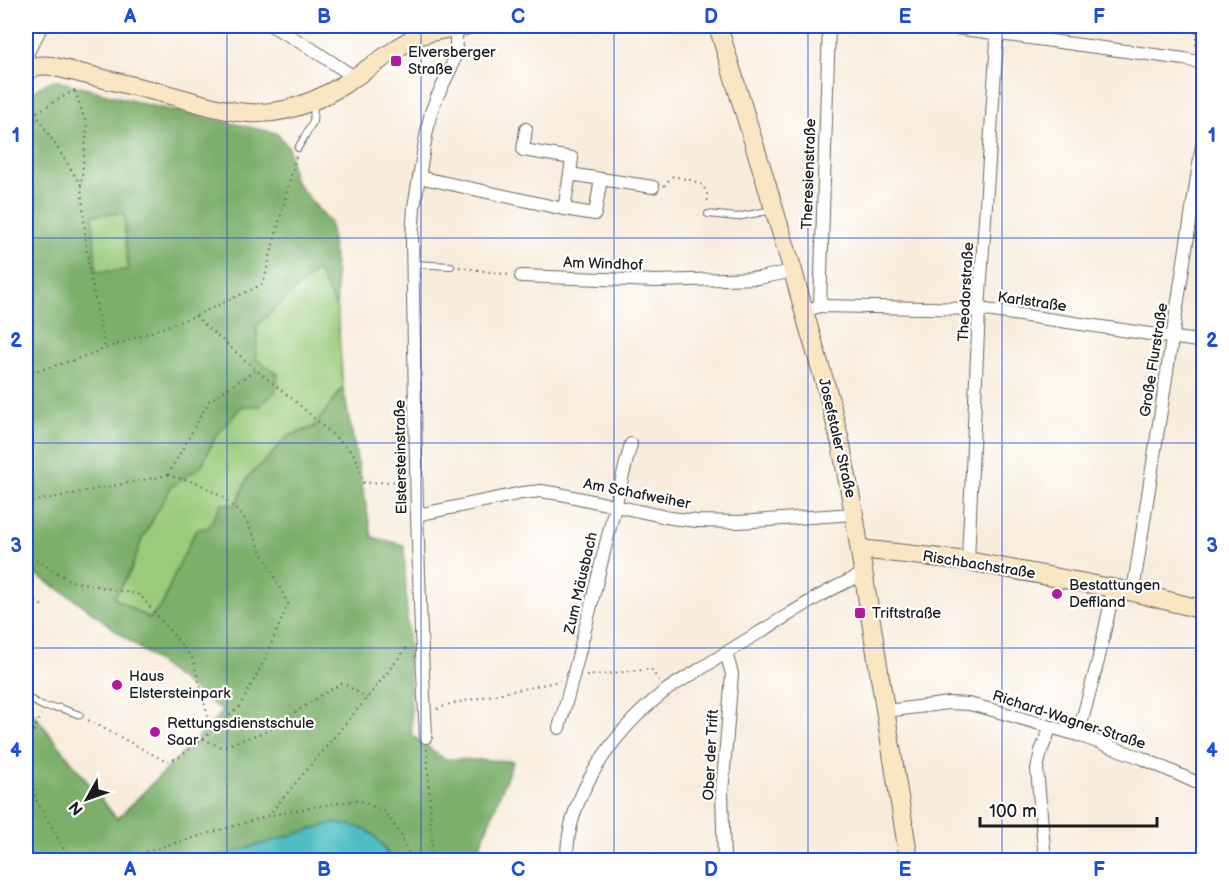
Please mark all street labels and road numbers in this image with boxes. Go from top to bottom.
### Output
street label: Theresienstraße [798,118,820,230]
street label: Theodorstraße [954,242,978,342]
street label: Am Windhof [563,253,644,275]
street label: Karlstraße [996,288,1068,316]
street label: Große Flurstraße [1136,302,1172,418]
street label: Josefstaler Straße [814,376,860,500]
street label: Elstersteinstraße [391,400,411,514]
street label: Am Schafweiher [582,474,693,514]
street label: Zum Mäusbach [560,530,602,637]
street label: Rischbachstraße [921,547,1037,583]
street label: Richard-Wagner-Straße [990,686,1148,754]
street label: Ober der Trift [699,709,723,801]

